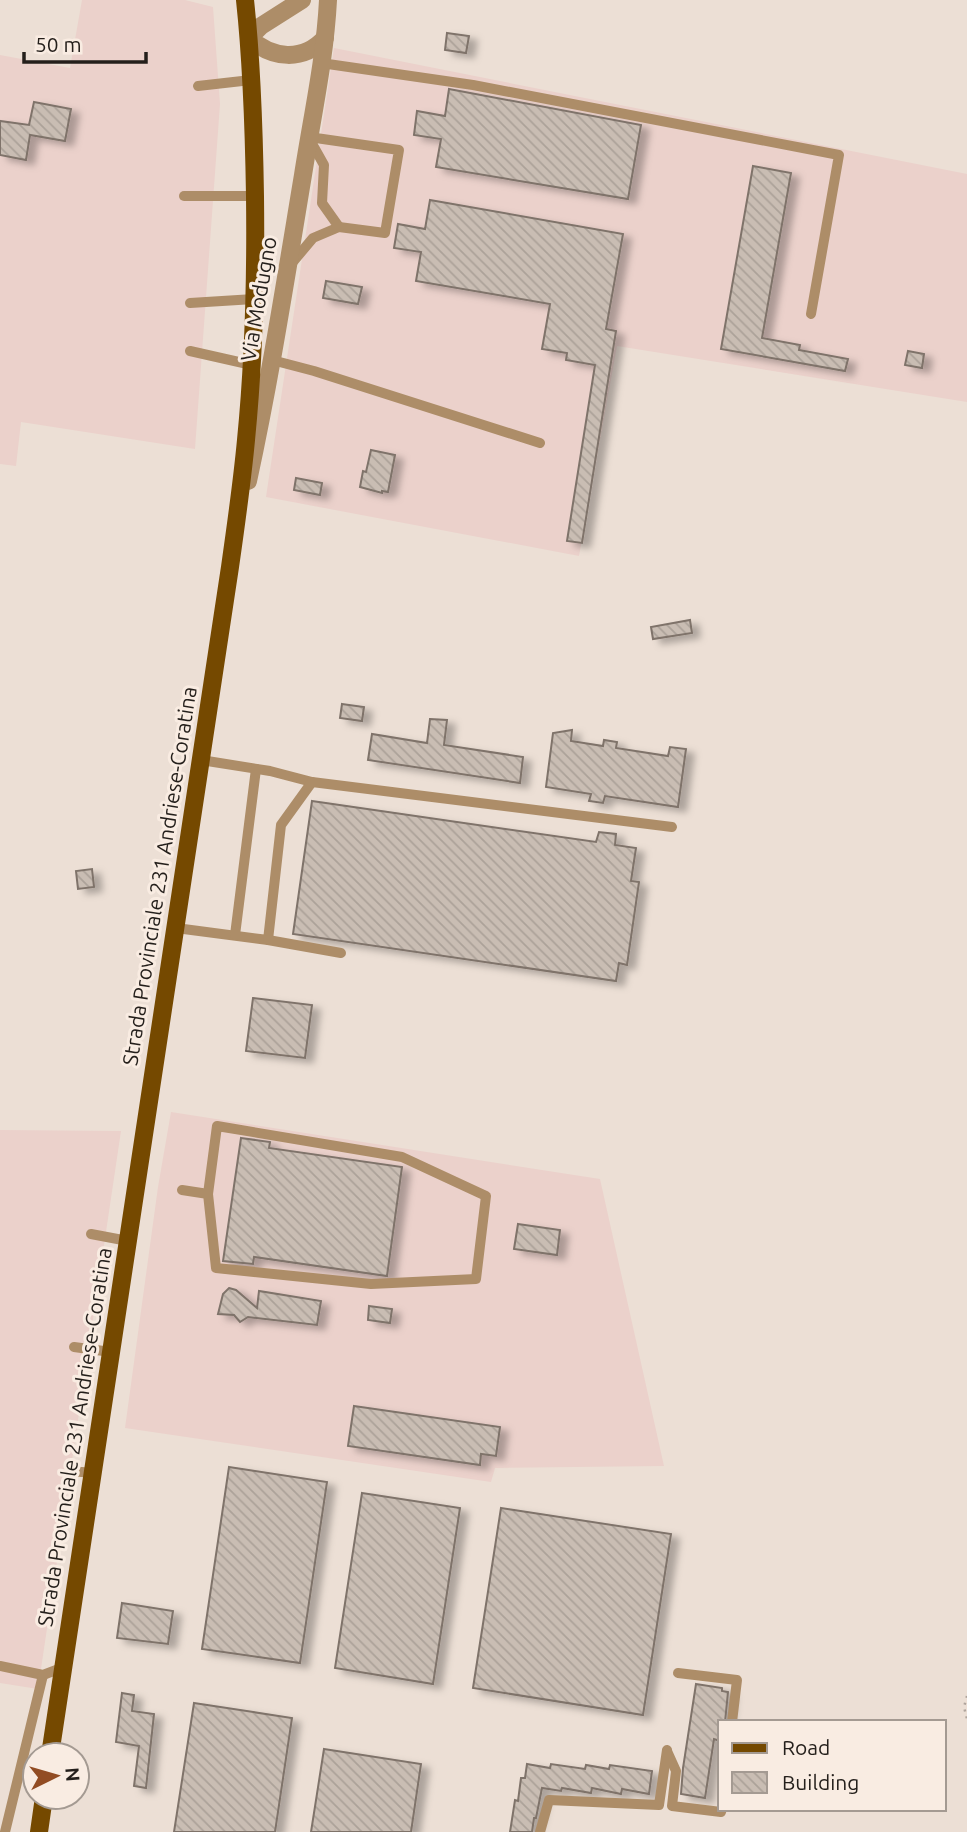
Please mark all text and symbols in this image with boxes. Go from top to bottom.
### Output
scale bar [24,21,147,65]
text: 50 m [35,32,82,56]
street label: Via Modugno [235,235,281,363]
street label: Strada Provinciale 231 Andriese-Coratina [117,685,201,1067]
street label: Strada Provinciale 231 Andriese-Coratina [32,1246,116,1628]
legend [718,1720,946,1811]
text: Road [782,1735,830,1759]
north arrow [21,1741,91,1811]
text: N [61,1766,85,1783]
text: Building [782,1770,859,1794]

